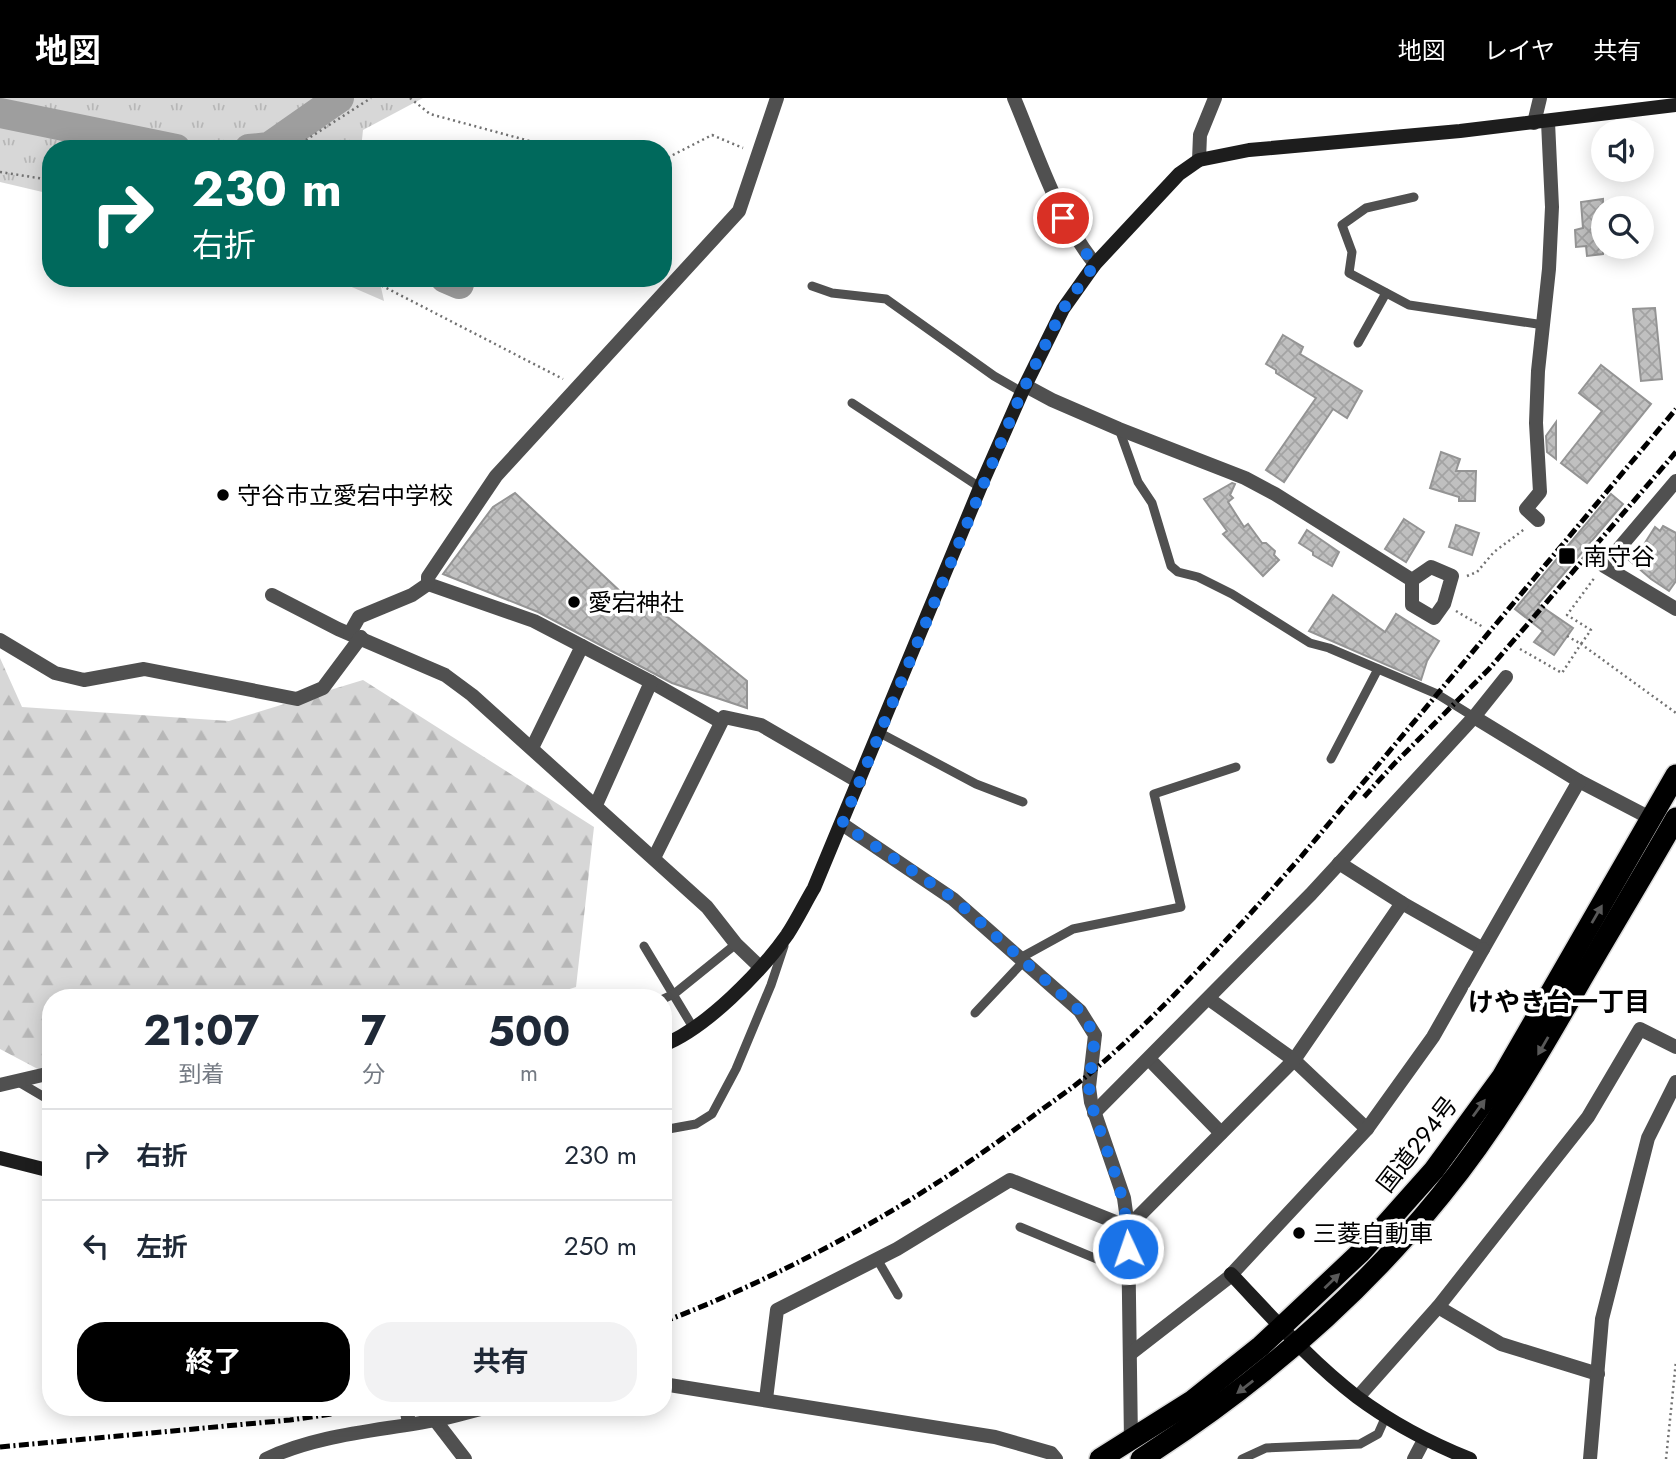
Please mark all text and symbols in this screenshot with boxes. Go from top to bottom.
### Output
text: 地図 [35,27,101,74]
text: 地図 [1398,33,1446,68]
text: レイヤ [1484,33,1555,68]
text: 共有 [1593,33,1641,68]
map controls [1591,119,1654,259]
button: sound [1591,119,1654,182]
text: 230 m [192,154,342,224]
icon: right [77,168,168,259]
pin [1033,188,1093,248]
button: search [1591,196,1654,259]
icon: arrive [1044,199,1082,237]
text: 右折 [192,222,256,268]
place label: 守谷市立愛宕中学校 [237,478,453,513]
marker: 守谷市立愛宕中学校 [215,487,231,503]
place label: 南守谷 [1583,539,1655,574]
marker: 南守谷 [1557,546,1577,566]
place label: 愛宕神社 [588,585,684,620]
marker: 愛宕神社 [566,594,582,610]
one-way arrow [1591,904,1603,923]
district label: けやき台一丁目 [1468,983,1650,1021]
text: 21:07 [144,1000,259,1061]
text: 7 [361,1000,386,1061]
text: 500 [488,1001,570,1062]
one-way arrow [1537,1036,1549,1055]
text: m [520,1056,538,1090]
text: 到着 [178,1057,224,1091]
text: 分 [362,1057,385,1091]
street label: 国道294号 [1368,1089,1466,1199]
one-way arrow [1472,1099,1486,1117]
icon: right [77,1136,115,1174]
text: 230 m [564,1136,637,1174]
text: 右折 [136,1137,188,1175]
position arrow [1091,1212,1165,1286]
place label: 三菱自動車 [1313,1216,1433,1251]
marker: 三菱自動車 [1291,1225,1307,1241]
icon: left [77,1227,115,1265]
text: 250 m [564,1227,637,1265]
text: 左折 [136,1228,188,1266]
one-way arrow [1323,1273,1339,1290]
button: 終了 [77,1322,350,1402]
button: 共有 [364,1322,637,1402]
one-way arrow [1236,1380,1254,1394]

